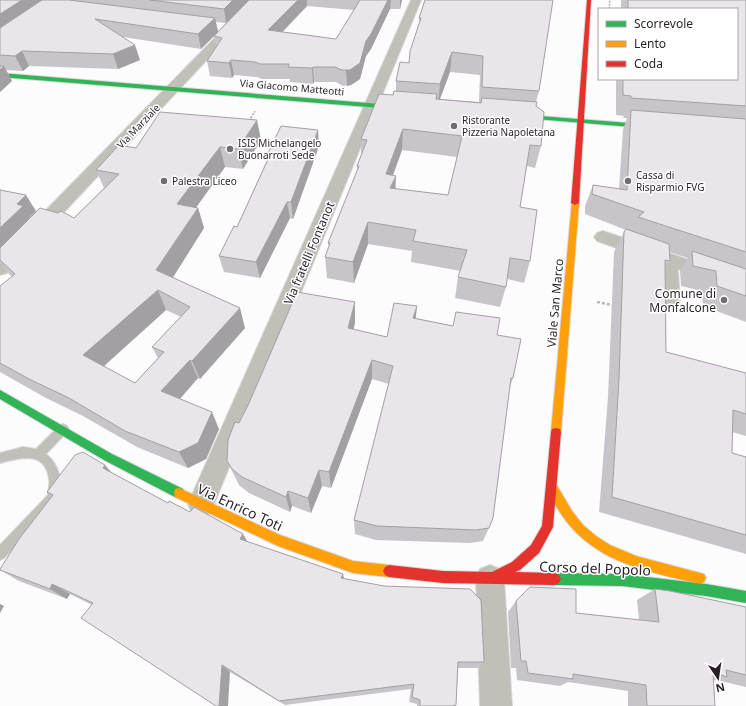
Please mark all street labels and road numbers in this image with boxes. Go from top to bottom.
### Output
street label: Via Giacomo Matteotti [239,75,345,99]
street label: Via Marziale [113,100,163,151]
street label: Via fratelli Fontanot [280,198,339,307]
street label: Viale San Marco [543,258,567,348]
street label: Via Enrico Toti [194,479,286,535]
street label: Corso del Popolo [539,557,651,579]

